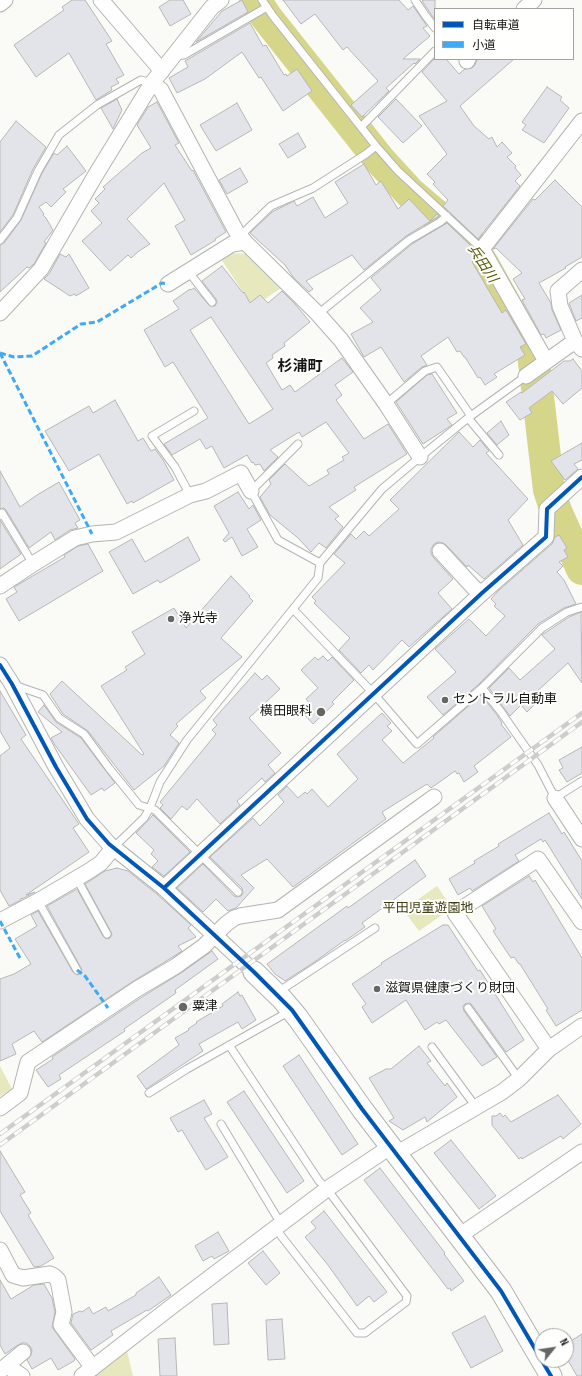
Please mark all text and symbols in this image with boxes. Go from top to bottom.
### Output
legend [434,8,574,60]
text: 自転車道 [472,18,520,33]
text: 小道 [472,38,496,53]
water label: 兵田川 [464,242,500,286]
district label: 杉浦町 [278,358,322,376]
place label: 浄光寺 [179,611,218,627]
marker: 浄光寺 [166,614,176,624]
place label: セントラル自動車 [453,692,557,708]
marker: セントラル自動車 [440,695,450,705]
place label: 横田眼科 [260,704,312,720]
marker: 横田眼科 [315,706,327,718]
park label: 平田児童遊園地 [383,901,473,917]
place label: 滋賀県健康づくり財団 [385,981,515,997]
marker: 滋賀県健康づくり財団 [372,984,382,994]
place label: 粟津 [192,999,218,1015]
marker: 粟津 [177,1001,189,1013]
north arrow [534,1328,574,1368]
text: N [557,1336,571,1348]

